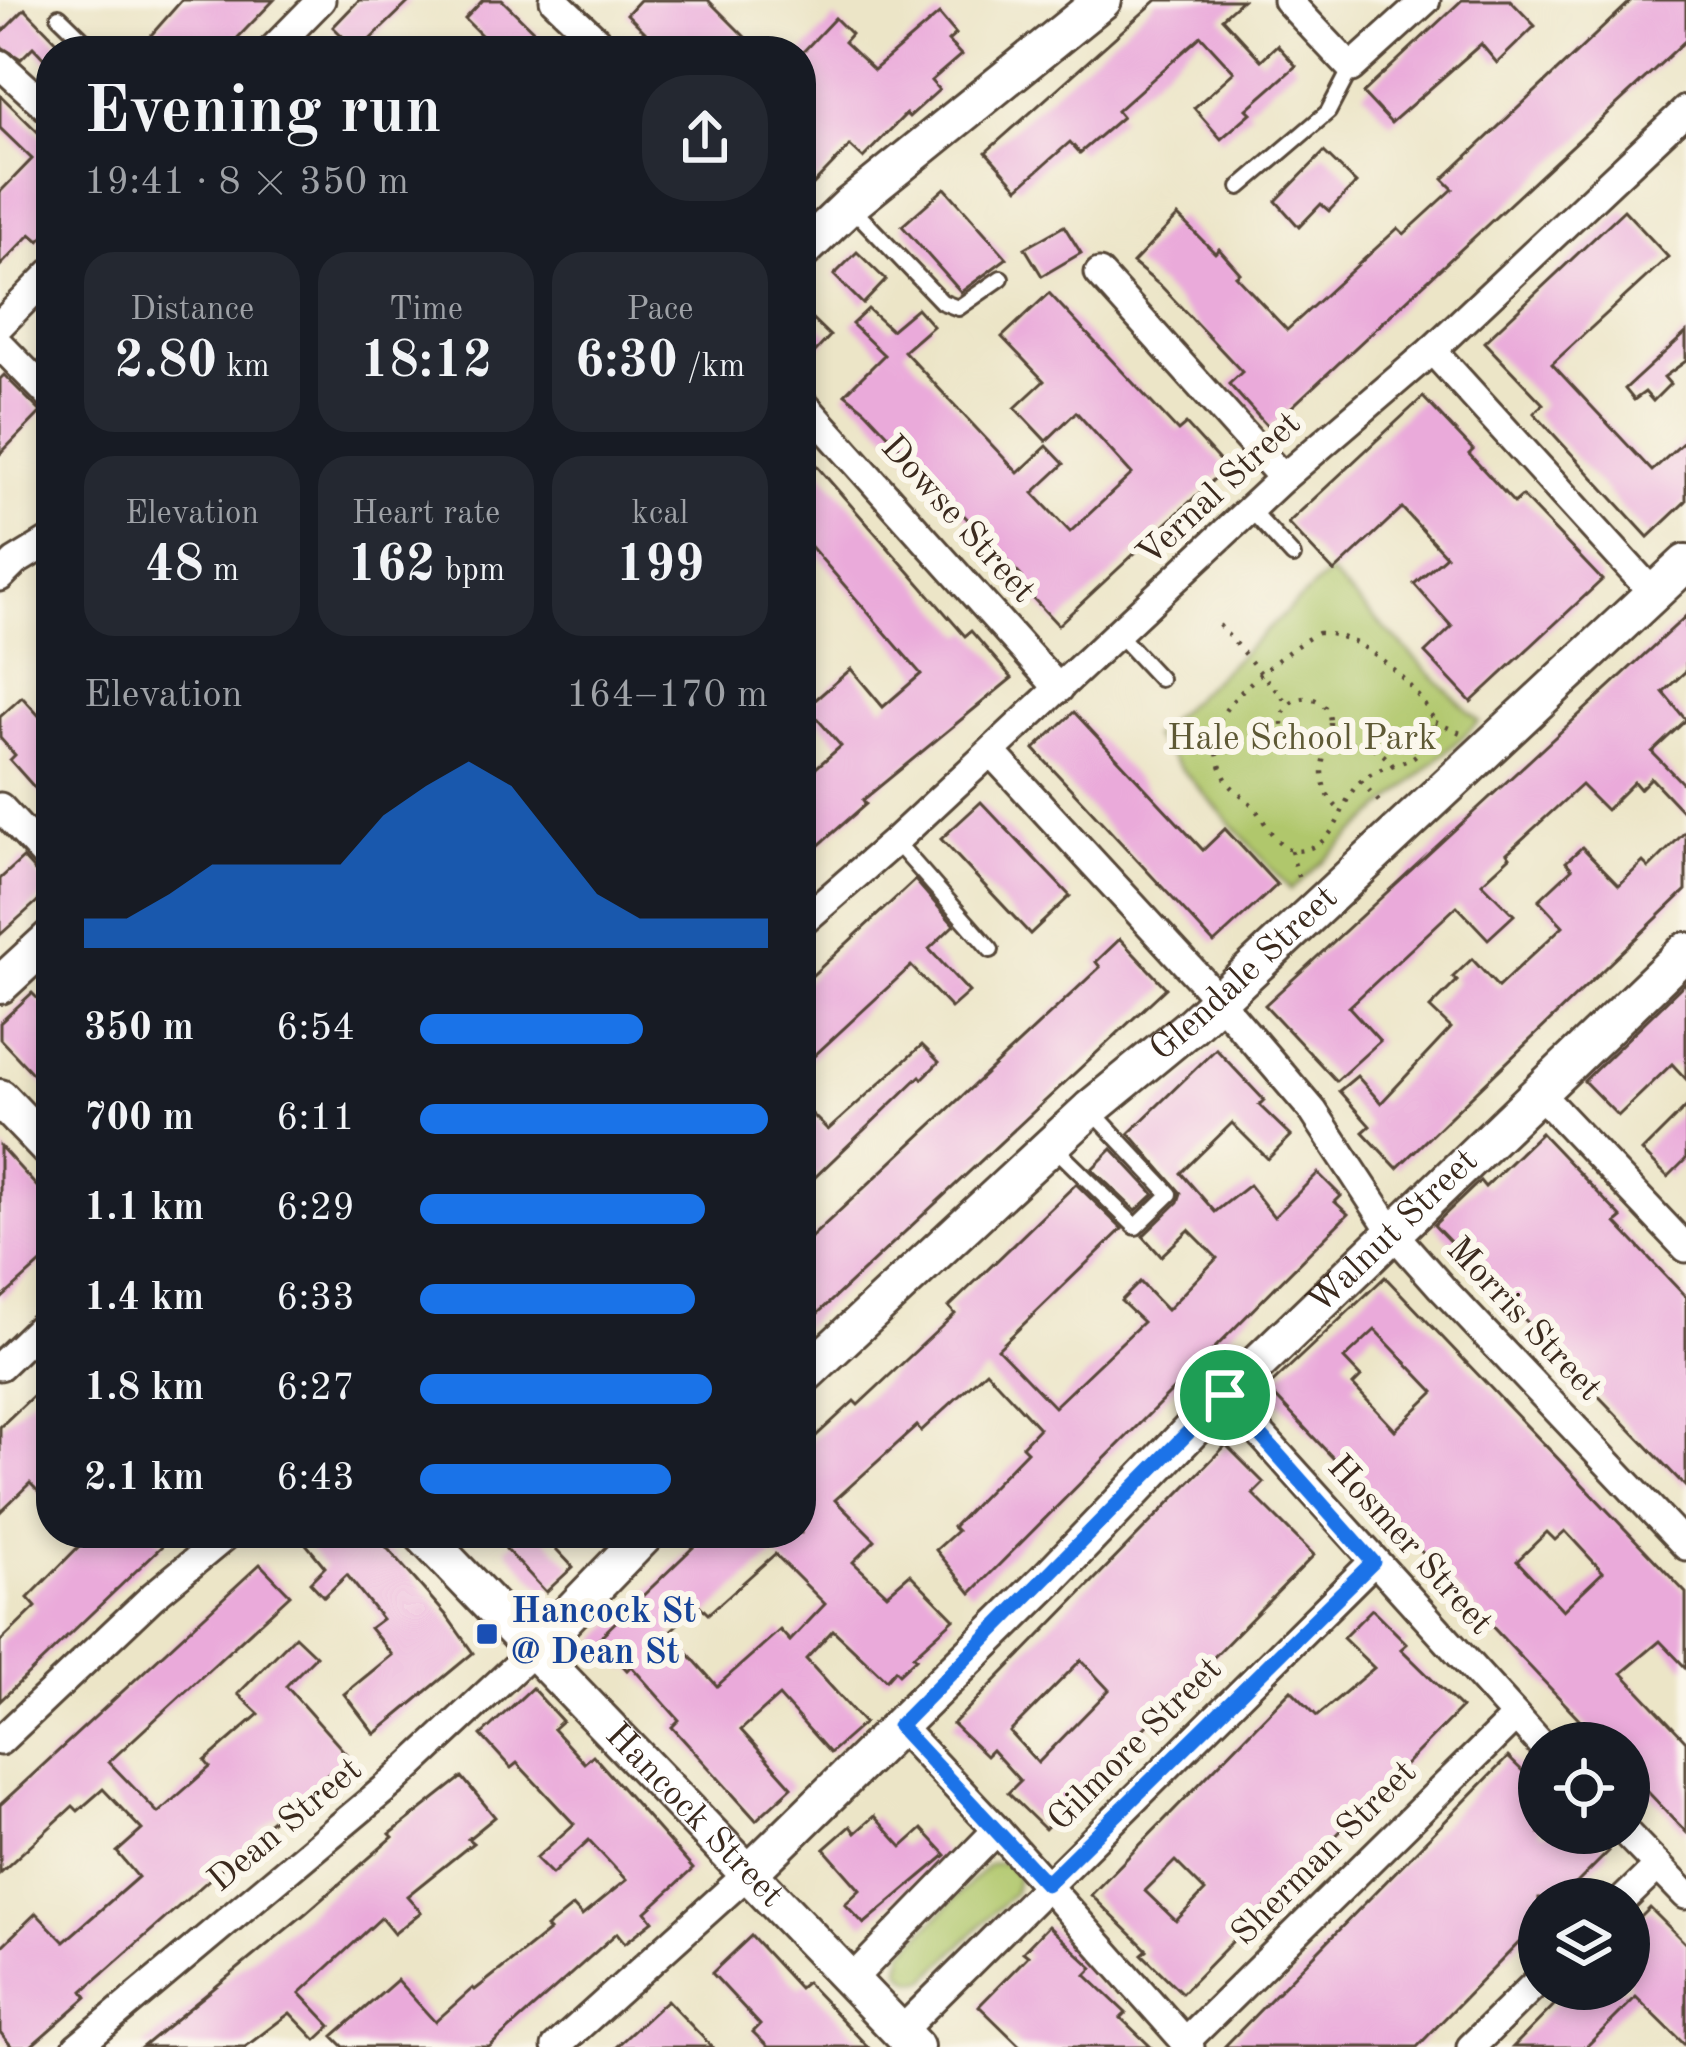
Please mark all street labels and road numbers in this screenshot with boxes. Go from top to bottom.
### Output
street label: Vernal Street [1132,406,1308,574]
street label: Dowse Street [873,430,1041,610]
street label: Glendale Street [1144,880,1345,1069]
street label: Walnut Street [1302,1143,1485,1322]
street label: Morris Street [1439,1232,1607,1408]
street label: Hosmer Street [1320,1450,1498,1642]
street label: Gilmore Street [1042,1651,1230,1839]
street label: Hancock Street [597,1718,789,1915]
street label: Dean Street [203,1752,369,1900]
street label: Sherman Street [1226,1755,1424,1953]

